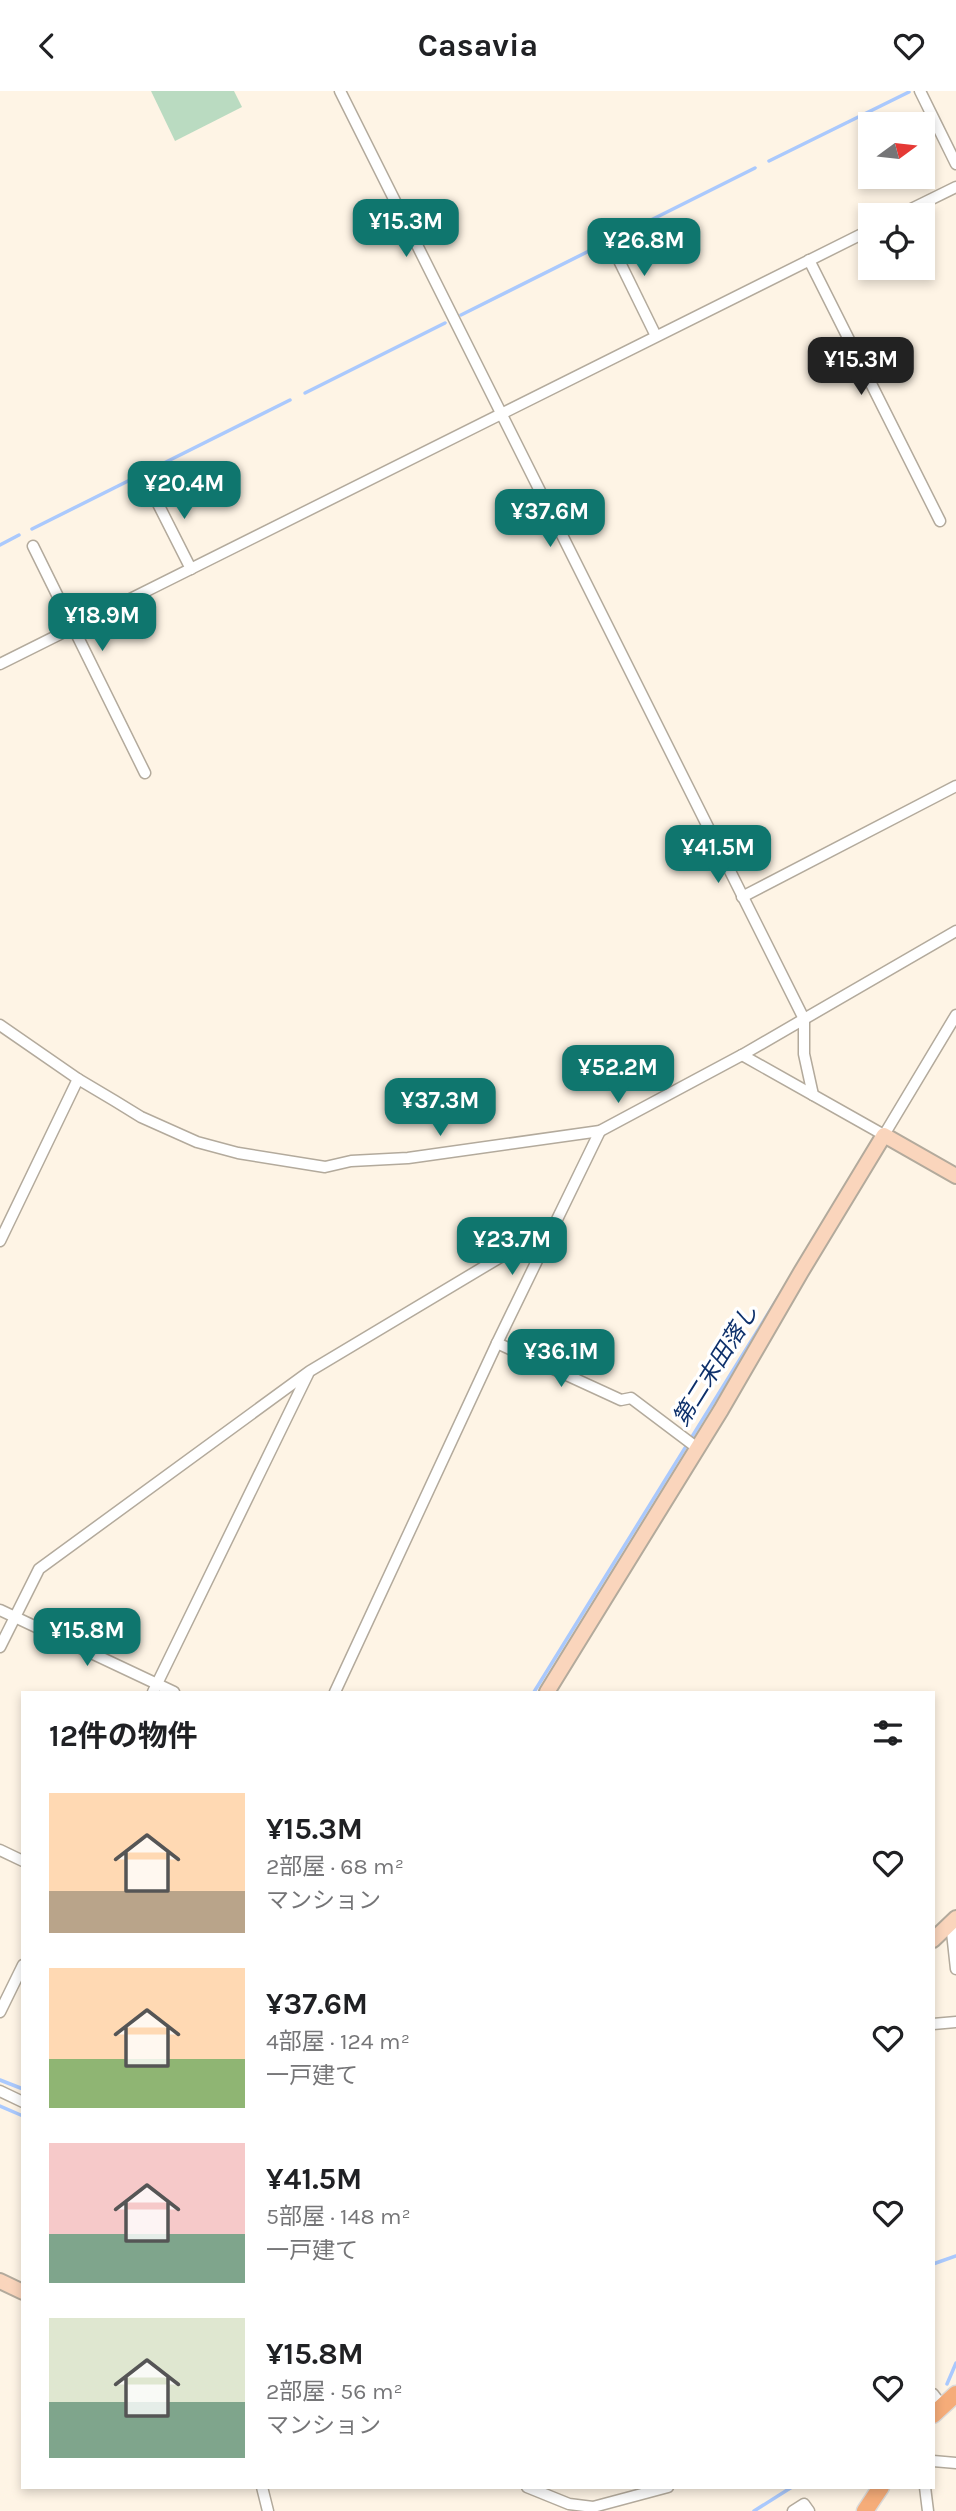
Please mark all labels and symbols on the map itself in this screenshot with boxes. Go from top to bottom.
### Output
north arrow [858,112,934,189]
pin: ¥15.3M [349,199,463,259]
pin: ¥26.8M [587,219,701,278]
pin: ¥15.3M [804,337,918,397]
pin: ¥20.4M [127,461,241,521]
pin: ¥37.6M [493,489,607,549]
pin: ¥18.9M [45,594,159,653]
pin: ¥41.5M [661,825,775,885]
pin: ¥52.2M [561,1045,675,1105]
pin: ¥37.3M [383,1079,497,1138]
pin: ¥23.7M [455,1217,569,1277]
water label: 第二末田落し [667,1300,763,1431]
pin: ¥36.1M [504,1329,618,1389]
pin: ¥15.8M [30,1609,144,1668]

